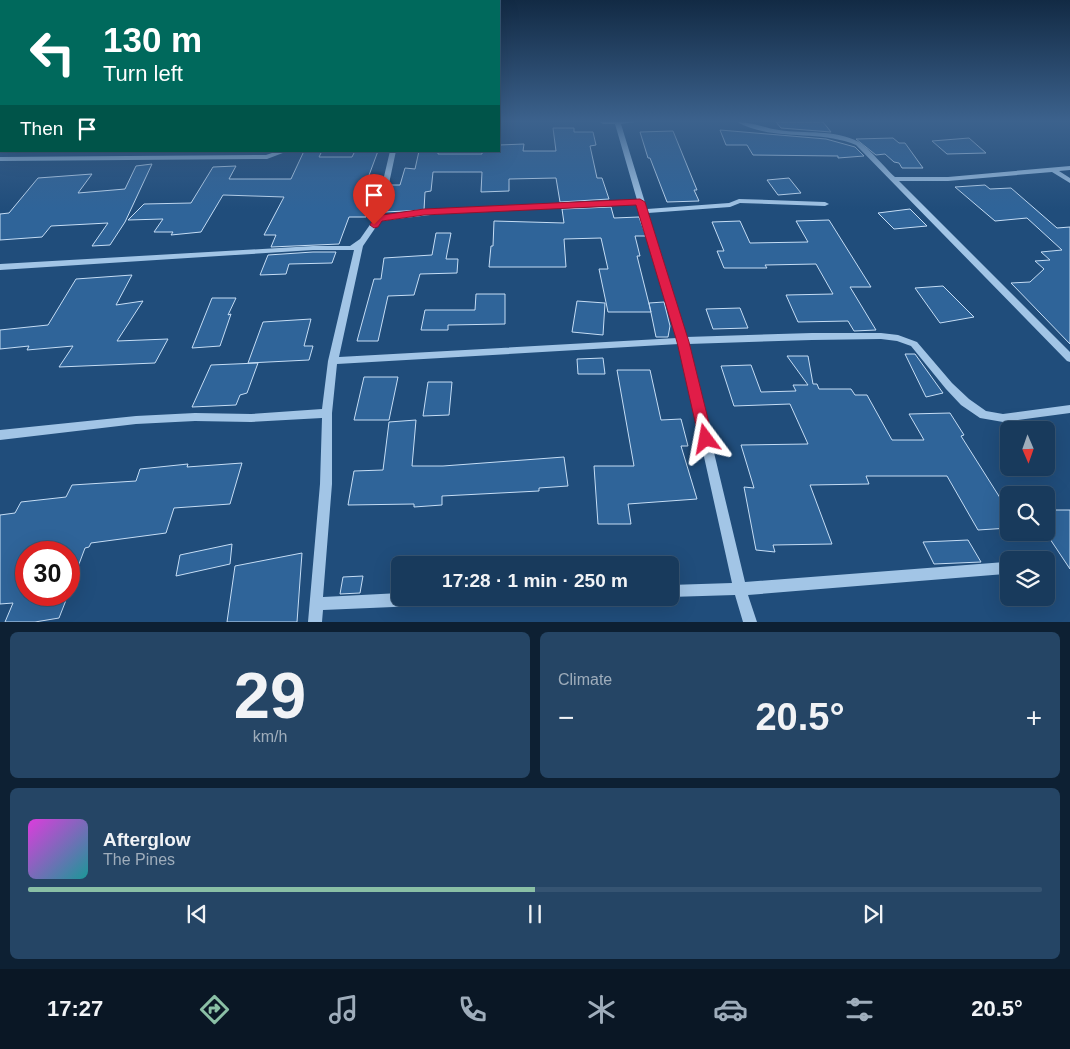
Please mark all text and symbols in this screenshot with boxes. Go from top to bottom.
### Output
icon: left [20,20,85,85]
text: 130 m [103,20,202,59]
text: Turn left [103,61,183,86]
icon: arrive [73,115,101,143]
text: Then [20,118,63,139]
pin [353,174,395,225]
icon: arrive [360,181,388,209]
position arrow [679,412,731,464]
north arrow [1000,421,1055,476]
map controls [1000,421,1055,606]
button: search [1000,486,1055,541]
speed limit sign: 30 [15,541,80,606]
button: layers [1000,551,1055,606]
text: 17:28 · 1 min · 250 m [442,570,628,591]
text: 29 [234,659,306,732]
text: Climate [558,671,612,688]
text: 20.5° [755,696,845,738]
text: − [558,702,574,733]
text: + [1026,702,1042,733]
text: km/h [253,728,287,745]
text: Afterglow [103,829,191,850]
text: The Pines [103,851,175,868]
icon: previous [183,900,211,928]
icon: pause [521,900,549,928]
icon: next [859,900,887,928]
icon: directions [197,992,232,1027]
icon: music [326,992,361,1027]
icon: phone [455,992,490,1027]
icon: climate [584,992,619,1027]
icon: car [713,992,748,1027]
icon: filters [842,992,877,1027]
text: 17:27 [47,996,103,1021]
text: 20.5° [971,996,1023,1021]

